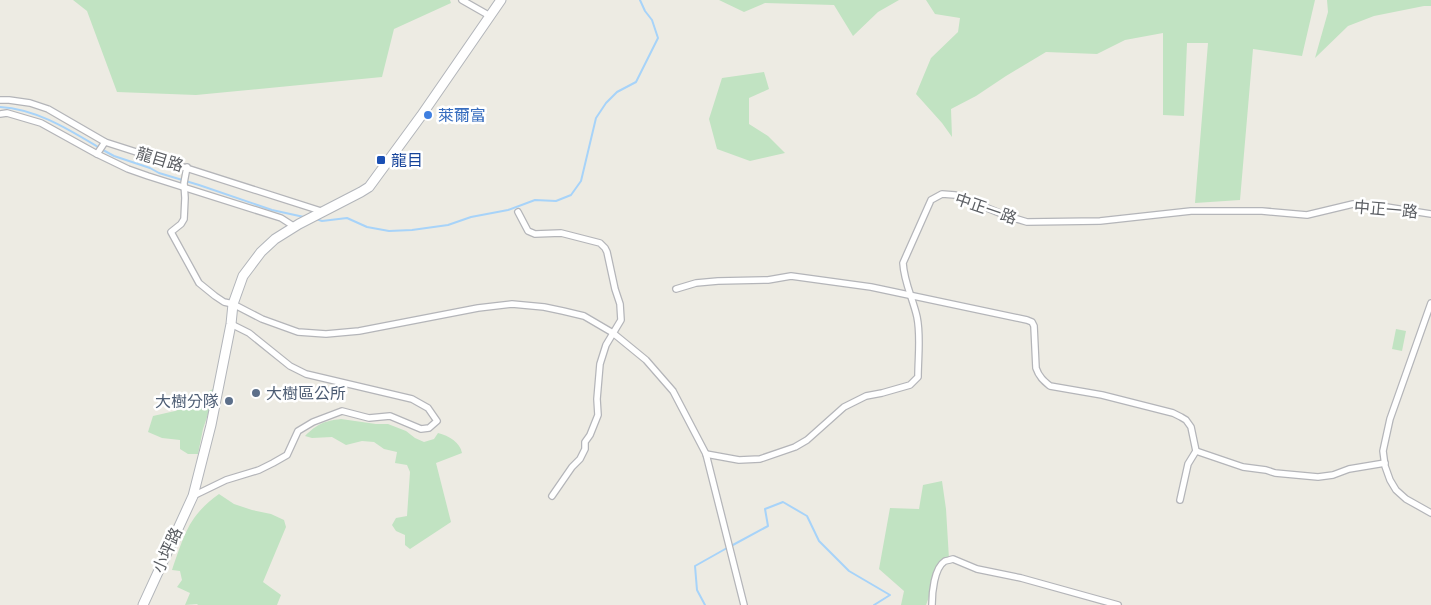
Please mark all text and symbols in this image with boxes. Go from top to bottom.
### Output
place label: 萊爾富 [438,105,486,124]
marker: 萊爾富 [422,109,434,121]
street label: 龍目路 [134,142,186,175]
place label: 龍目 [391,150,423,169]
marker: 龍目 [375,154,387,166]
street label: 中正一路 [953,188,1020,227]
street label: 中正一路 [1353,196,1419,221]
place label: 大樹區公所 [266,383,346,402]
marker: 大樹區公所 [250,387,262,399]
place label: 大樹分隊 [155,391,219,410]
marker: 大樹分隊 [223,395,235,407]
street label: 小坪路 [148,524,185,576]

